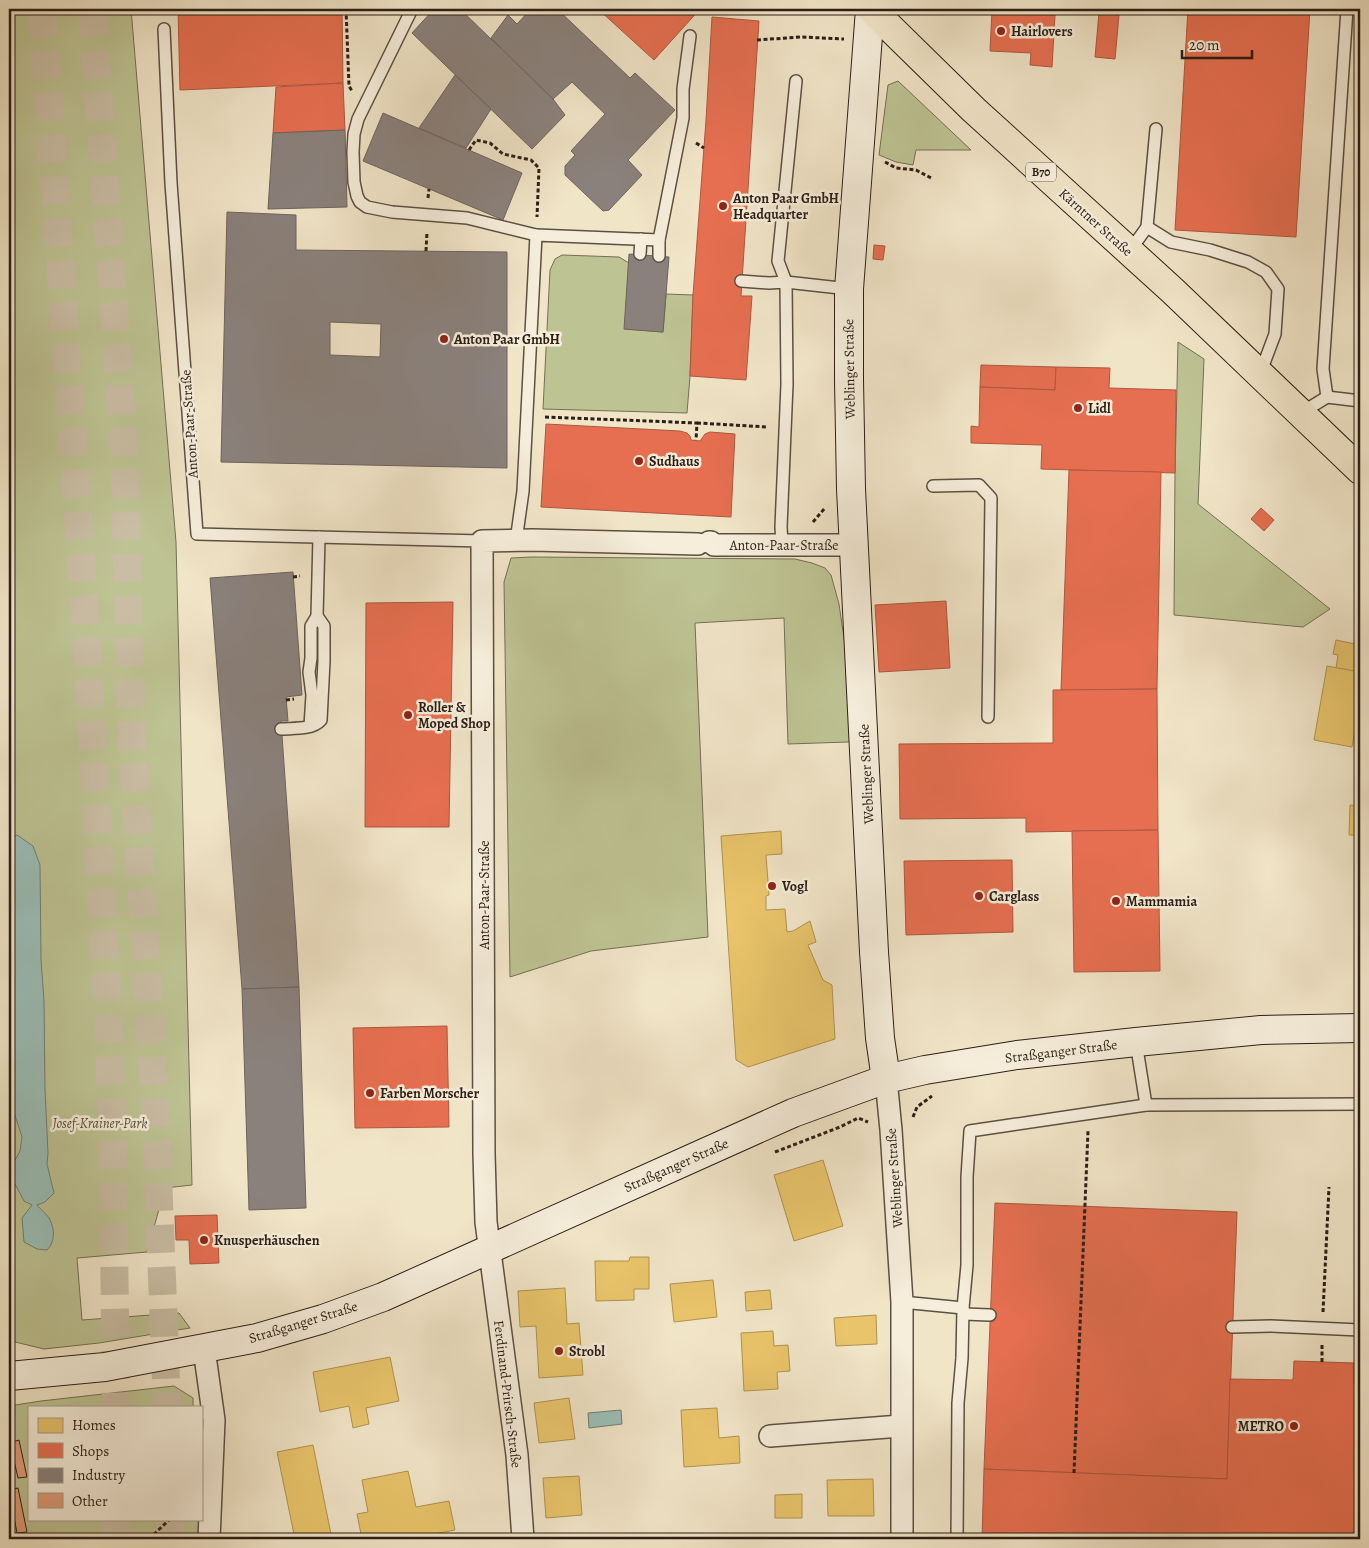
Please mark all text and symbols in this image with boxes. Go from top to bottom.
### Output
place label: Hairlovers [1011,22,1073,41]
marker: Hairlovers [995,25,1007,37]
scale bar [1182,28,1252,60]
text: 20 m [1189,35,1220,55]
road number: B70 [1026,162,1056,182]
street label: Kärntner Straße [1055,184,1137,261]
place label: Anton Paar GmbH Headquarter [732,189,839,224]
marker: Anton Paar GmbH Headquarter [717,200,729,212]
street label: Weblinger Straße [839,319,860,420]
place label: Anton Paar GmbH [453,330,560,349]
marker: Anton Paar GmbH [438,333,450,345]
street label: Anton-Paar-Straße [176,369,203,480]
place label: Lidl [1088,399,1111,418]
marker: Lidl [1072,402,1084,414]
place label: Sudhaus [649,452,700,471]
marker: Sudhaus [633,455,645,467]
street label: Anton-Paar-Straße [729,536,838,555]
place label: Roller & Moped Shop [418,698,491,733]
marker: Roller & Moped Shop [402,709,414,721]
street label: Weblinger Straße [854,723,879,825]
street label: Anton-Paar-Straße [475,841,494,950]
place label: Vogl [781,877,808,896]
marker: Vogl [766,880,778,892]
place label: Carglass [989,887,1039,906]
marker: Carglass [973,890,985,902]
place label: Mammamia [1126,892,1197,911]
marker: Mammamia [1110,895,1122,907]
street label: Straßganger Straße [1004,1035,1118,1068]
place label: Farben Morscher [380,1084,479,1103]
marker: Farben Morscher [364,1087,376,1099]
park label: Josef-Krainer-Park [52,1114,147,1133]
street label: Weblinger Straße [882,1127,908,1230]
street label: Straßganger Straße [621,1134,732,1197]
place label: Knusperhäuschen [214,1231,320,1250]
marker: Knusperhäuschen [198,1234,210,1246]
street label: Straßganger Straße [246,1297,360,1348]
street label: Ferdinand-Prirsch-Straße [489,1319,526,1469]
place label: Strobl [569,1342,605,1361]
marker: Strobl [553,1345,565,1357]
legend [28,1406,202,1520]
text: Homes [72,1415,116,1435]
place label: METRO [1238,1417,1285,1436]
marker: METRO [1288,1420,1300,1432]
text: Shops [72,1441,109,1461]
text: Industry [72,1465,126,1485]
text: Other [72,1491,108,1511]

